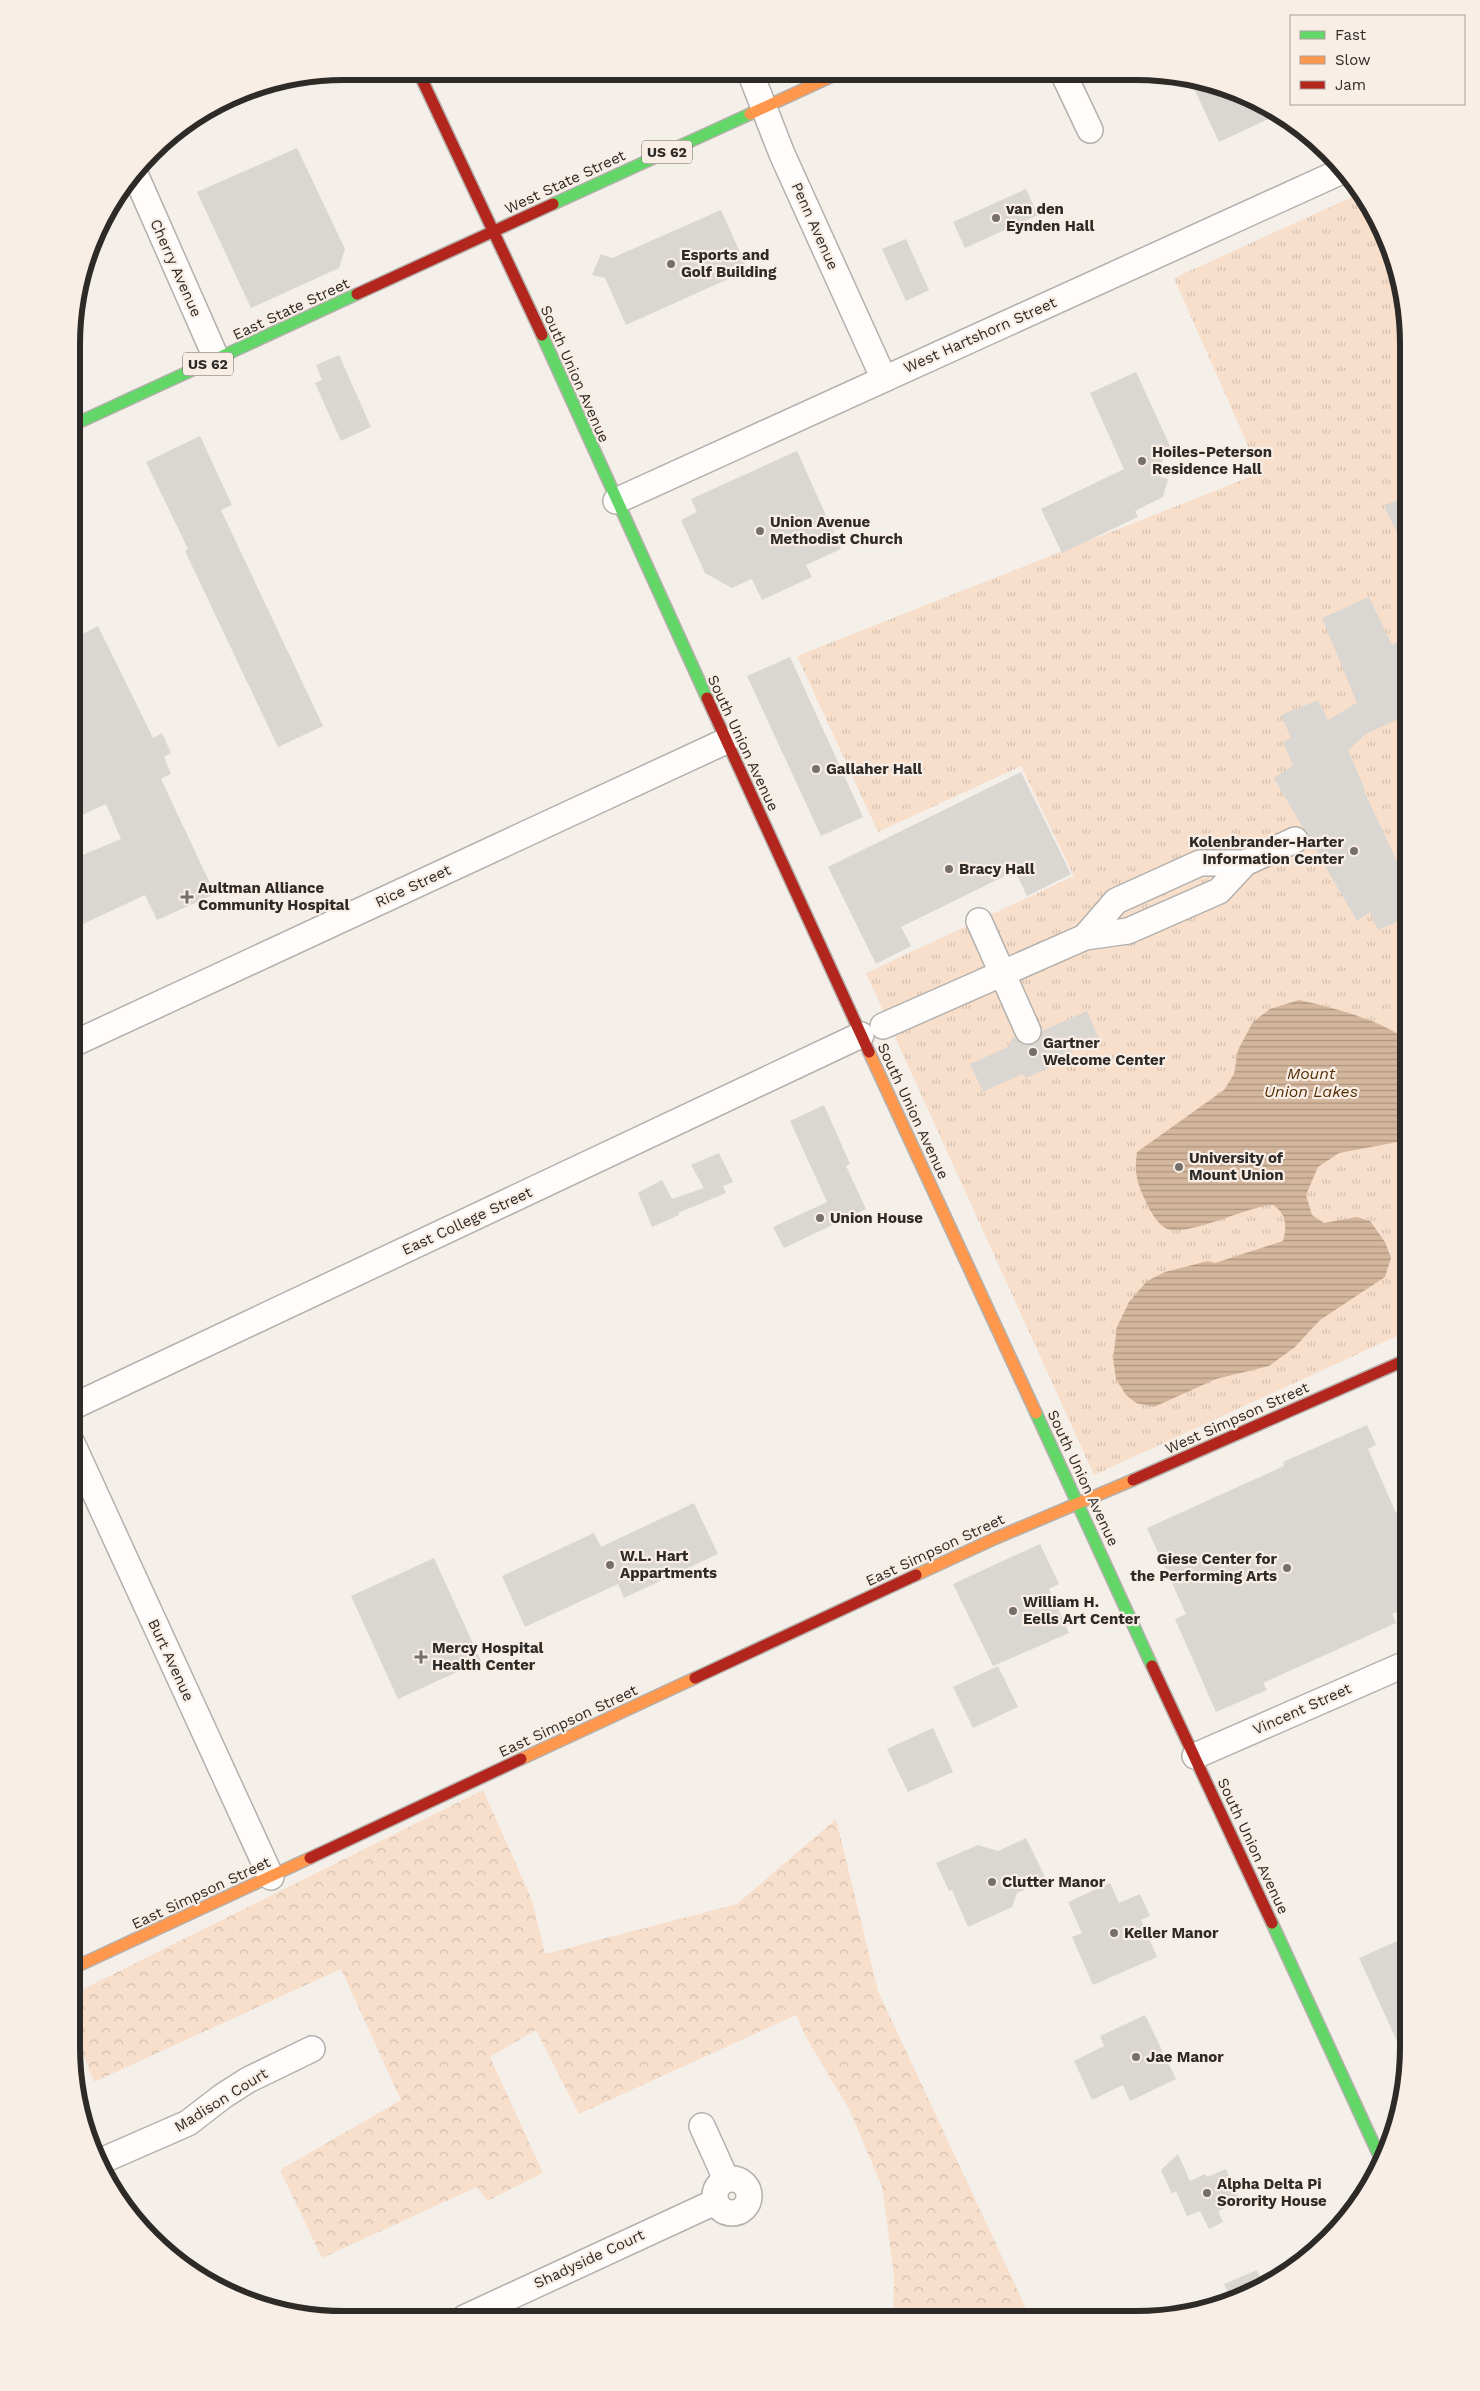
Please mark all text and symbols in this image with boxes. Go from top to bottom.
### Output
legend [1290,15,1465,105]
text: Fast [1335,26,1367,44]
text: Slow [1335,51,1371,69]
text: Jam [1335,76,1366,94]
road number: US 62 [642,140,692,163]
street label: West State Street [502,146,629,218]
street label: Penn Avenue [788,179,842,273]
place label: van den Eynden Hall [1005,200,1094,235]
marker: van den Eynden Hall [990,212,1002,224]
street label: Cherry Avenue [146,216,206,320]
place label: Esports and Golf Building [681,246,777,281]
marker: Esports and Golf Building [665,258,677,270]
street label: East State Street [230,274,353,344]
street label: West Hartshorn Street [901,293,1060,377]
street label: South Union Avenue [537,303,613,445]
road number: US 62 [183,352,233,376]
place label: Hoiles-Peterson Residence Hall [1152,443,1272,478]
marker: Hoiles-Peterson Residence Hall [1136,455,1148,467]
place label: Union Avenue Methodist Church [770,513,903,548]
marker: Union Avenue Methodist Church [754,525,766,537]
street label: South Union Avenue [704,672,782,814]
place label: Gallaher Hall [826,760,922,778]
marker: Gallaher Hall [810,763,822,775]
place label: Kolenbrander-Harter Information Center [1189,833,1345,868]
marker: Kolenbrander-Harter Information Center [1348,845,1360,857]
street label: Rice Street [372,860,454,911]
place label: Bracy Hall [959,860,1035,878]
marker: Bracy Hall [943,863,955,875]
place label: Aultman Alliance Community Hospital [198,879,350,914]
marker: Aultman Alliance Community Hospital [180,890,194,904]
place label: Gartner Welcome Center [1043,1034,1166,1069]
street label: South Union Avenue [874,1040,952,1182]
marker: Gartner Welcome Center [1027,1046,1039,1058]
water label: Mount Union Lakes [1264,1064,1358,1101]
place label: University of Mount Union [1189,1149,1284,1184]
marker: University of Mount Union [1173,1161,1185,1173]
street label: East College Street [399,1183,536,1259]
place label: Union House [830,1209,923,1227]
marker: Union House [814,1212,826,1224]
street label: West Simpson Street [1162,1378,1312,1458]
street label: South Union Avenue [1044,1407,1122,1549]
street label: East Simpson Street [863,1510,1008,1590]
place label: W.L. Hart Appartments [620,1547,717,1582]
place label: Giese Center for the Performing Arts [1130,1550,1278,1585]
marker: W.L. Hart Appartments [604,1559,616,1571]
marker: Giese Center for the Performing Arts [1281,1562,1293,1574]
place label: William H. Eells Art Center [1023,1593,1140,1628]
marker: William H. Eells Art Center [1007,1605,1019,1617]
street label: Burt Avenue [144,1616,198,1704]
place label: Mercy Hospital Health Center [432,1639,544,1674]
marker: Mercy Hospital Health Center [414,1650,428,1664]
street label: Vincent Street [1250,1679,1355,1739]
street label: East Simpson Street [496,1681,641,1761]
street label: South Union Avenue [1214,1775,1292,1917]
street label: East Simpson Street [129,1853,274,1933]
place label: Clutter Manor [1002,1873,1106,1891]
marker: Clutter Manor [986,1876,998,1888]
place label: Keller Manor [1124,1924,1219,1942]
marker: Keller Manor [1108,1927,1120,1939]
place label: Jae Manor [1146,2048,1224,2066]
marker: Jae Manor [1130,2051,1142,2063]
street label: Madison Court [171,2064,271,2136]
place label: Alpha Delta Pi Sorority House [1217,2175,1327,2210]
marker: Alpha Delta Pi Sorority House [1201,2187,1213,2199]
street label: Shadyside Court [531,2225,648,2292]

